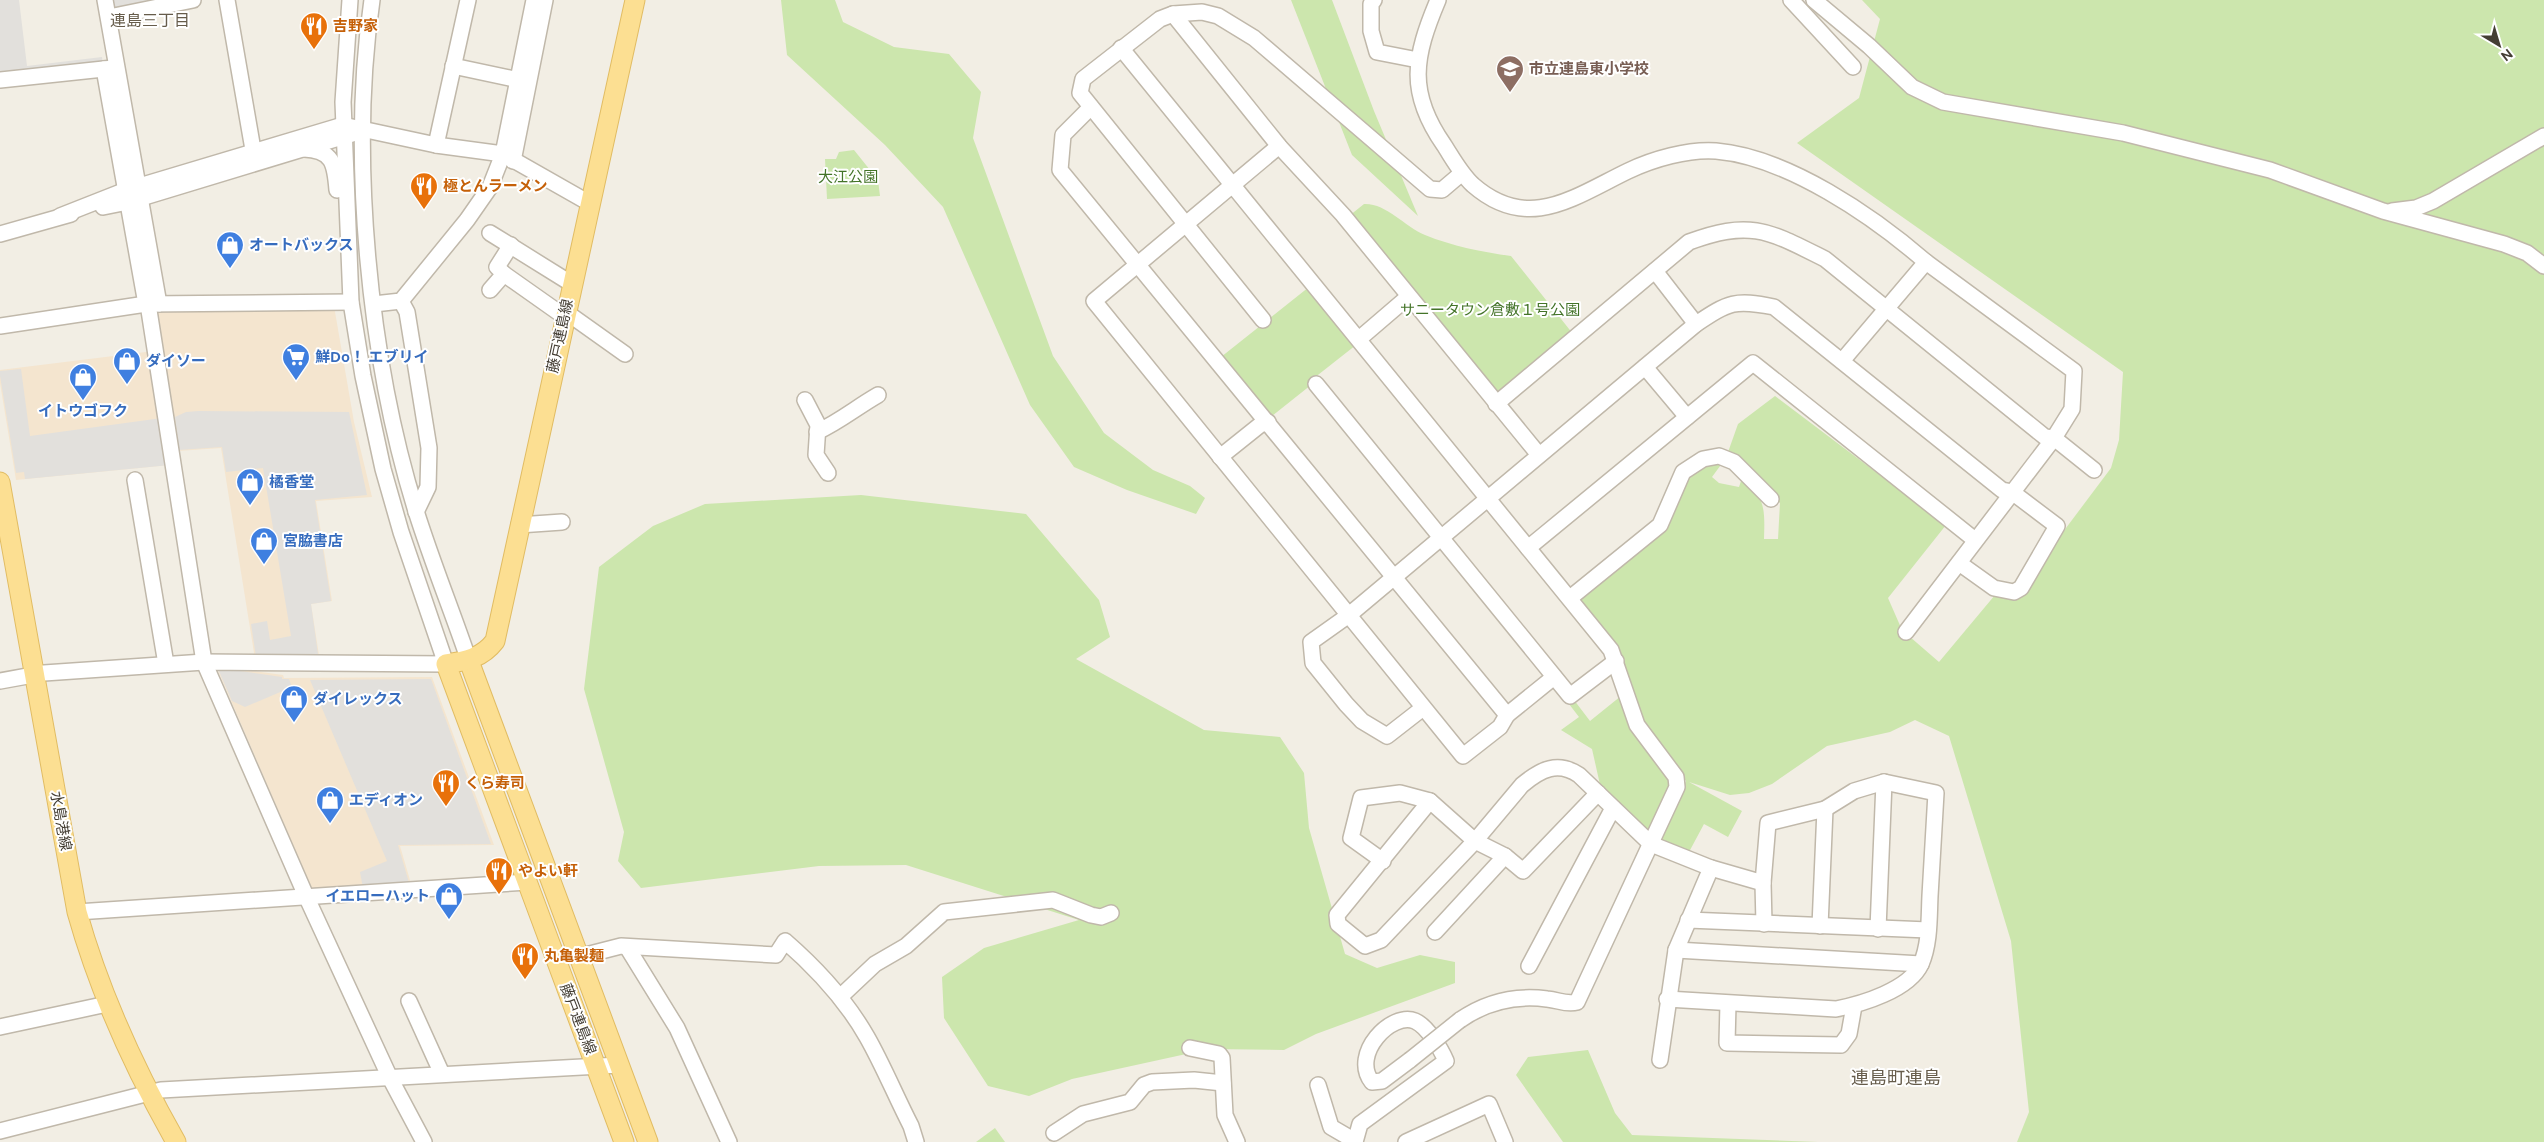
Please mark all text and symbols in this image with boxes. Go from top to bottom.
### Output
district label: 連島三丁目 [110,11,190,29]
restaurant icon: 吉野家 [299,11,329,50]
place label: 吉野家 [333,17,378,34]
north arrow [2474,20,2524,70]
text: N [2498,46,2516,65]
school or university icon: 市立連島東小学校 [1495,54,1525,93]
place label: 市立連島東小学校 [1529,60,1649,77]
park label: 大江公園 [818,168,878,185]
restaurant icon: 極とんラーメン [409,171,439,210]
place label: 極とんラーメン [443,177,547,194]
shop icon: オートバックス [215,230,245,269]
place label: オートバックス [249,236,354,253]
street label: 藤戸連島線 [543,297,576,374]
park label: サニータウン倉敷１号公園 [1400,301,1580,318]
supermarket icon: 鮮Do！ エブリイ [281,342,311,381]
shop icon: ダイソー [112,346,142,385]
place label: 鮮Do！ エブリイ [315,348,429,365]
place label: ダイソー [146,352,206,369]
shop icon: イトウゴフク [68,362,98,401]
place label: イトウゴフク [38,402,128,419]
shop icon: 橘香堂 [235,467,265,506]
place label: 橘香堂 [269,473,314,490]
shop icon: 宮脇書店 [249,526,279,565]
place label: 宮脇書店 [283,532,343,549]
shop icon: ダイレックス [279,684,309,723]
place label: ダイレックス [313,690,403,707]
restaurant icon: くら寿司 [431,768,461,807]
place label: くら寿司 [465,774,525,791]
shop icon: エディオン [315,785,345,824]
street label: 水島港線 [48,790,75,852]
place label: エディオン [349,791,423,808]
restaurant icon: やよい軒 [484,856,514,895]
place label: やよい軒 [518,862,578,879]
shop icon: イエローハット [434,881,464,920]
place label: イエローハット [325,887,430,904]
restaurant icon: 丸亀製麺 [510,941,540,980]
place label: 丸亀製麺 [544,947,604,964]
street label: 藤戸連島線 [557,981,600,1057]
district label: 連島町連島 [1851,1067,1941,1087]

